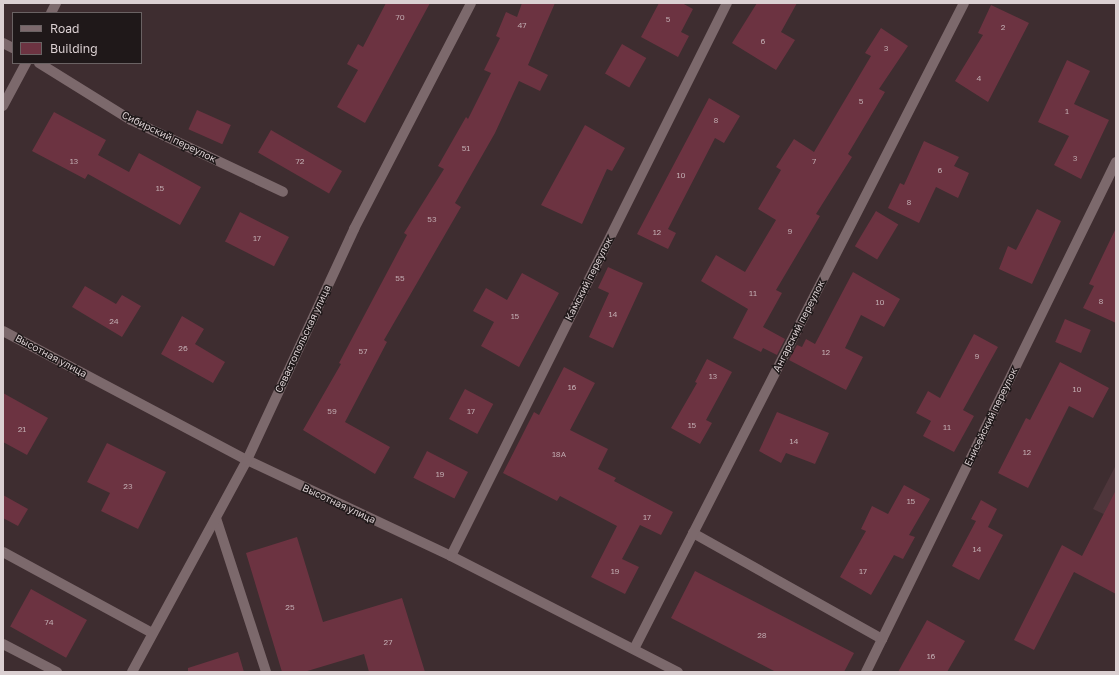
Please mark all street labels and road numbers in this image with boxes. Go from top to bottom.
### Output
street label: Сибирский переулок [120,109,218,165]
street label: Камский переулок [563,235,615,323]
street label: Ангарский переулок [771,278,827,374]
street label: Севастопольская улица [273,283,333,395]
street label: Высотная улица [13,332,89,380]
street label: Енисейский переулок [962,366,1020,468]
street label: Высотная улица [300,482,378,526]

